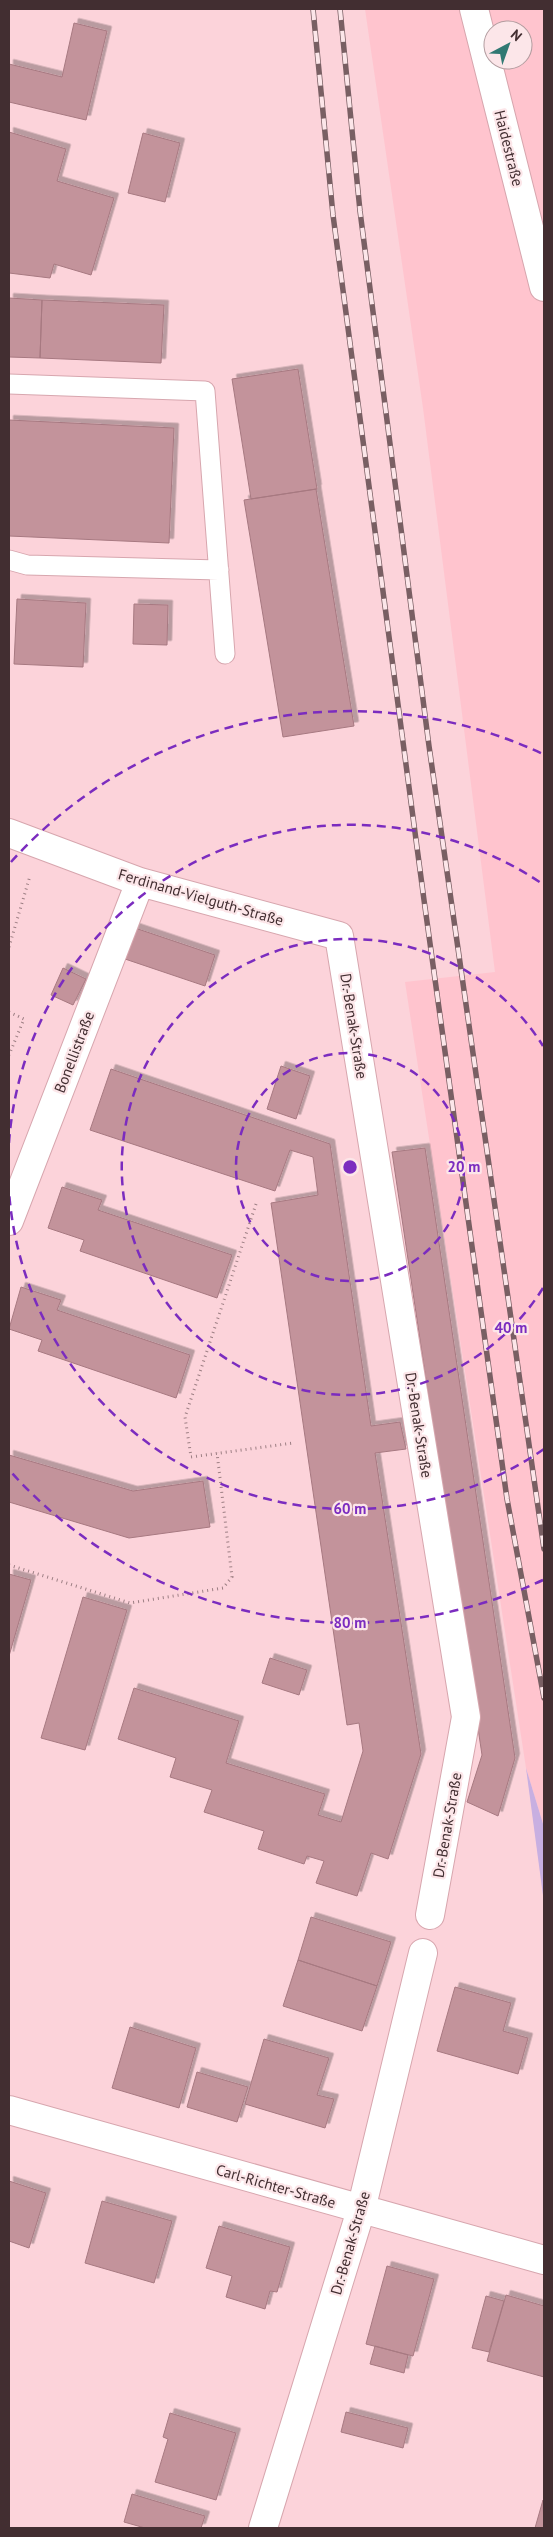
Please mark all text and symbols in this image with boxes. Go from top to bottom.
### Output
north arrow [483,20,533,70]
text: N [507,25,526,45]
street label: Haidestraße [490,108,528,188]
street label: Ferdinand-Vielguth-Straße [116,864,286,930]
street label: Dr.-Benak-Straße [336,972,372,1080]
street label: Bonellistraße [50,1009,98,1095]
text: 20 m [448,1157,480,1176]
centre of rings [341,1158,359,1176]
text: 40 m [495,1318,527,1337]
street label: Dr.-Benak-Straße [401,1371,437,1479]
text: 60 m [334,1499,366,1518]
text: 80 m [334,1613,366,1632]
street label: Dr.-Benak-Straße [428,1771,466,1879]
street label: Carl-Richter-Straße [214,2160,338,2212]
street label: Dr.-Benak-Straße [326,2189,374,2297]

